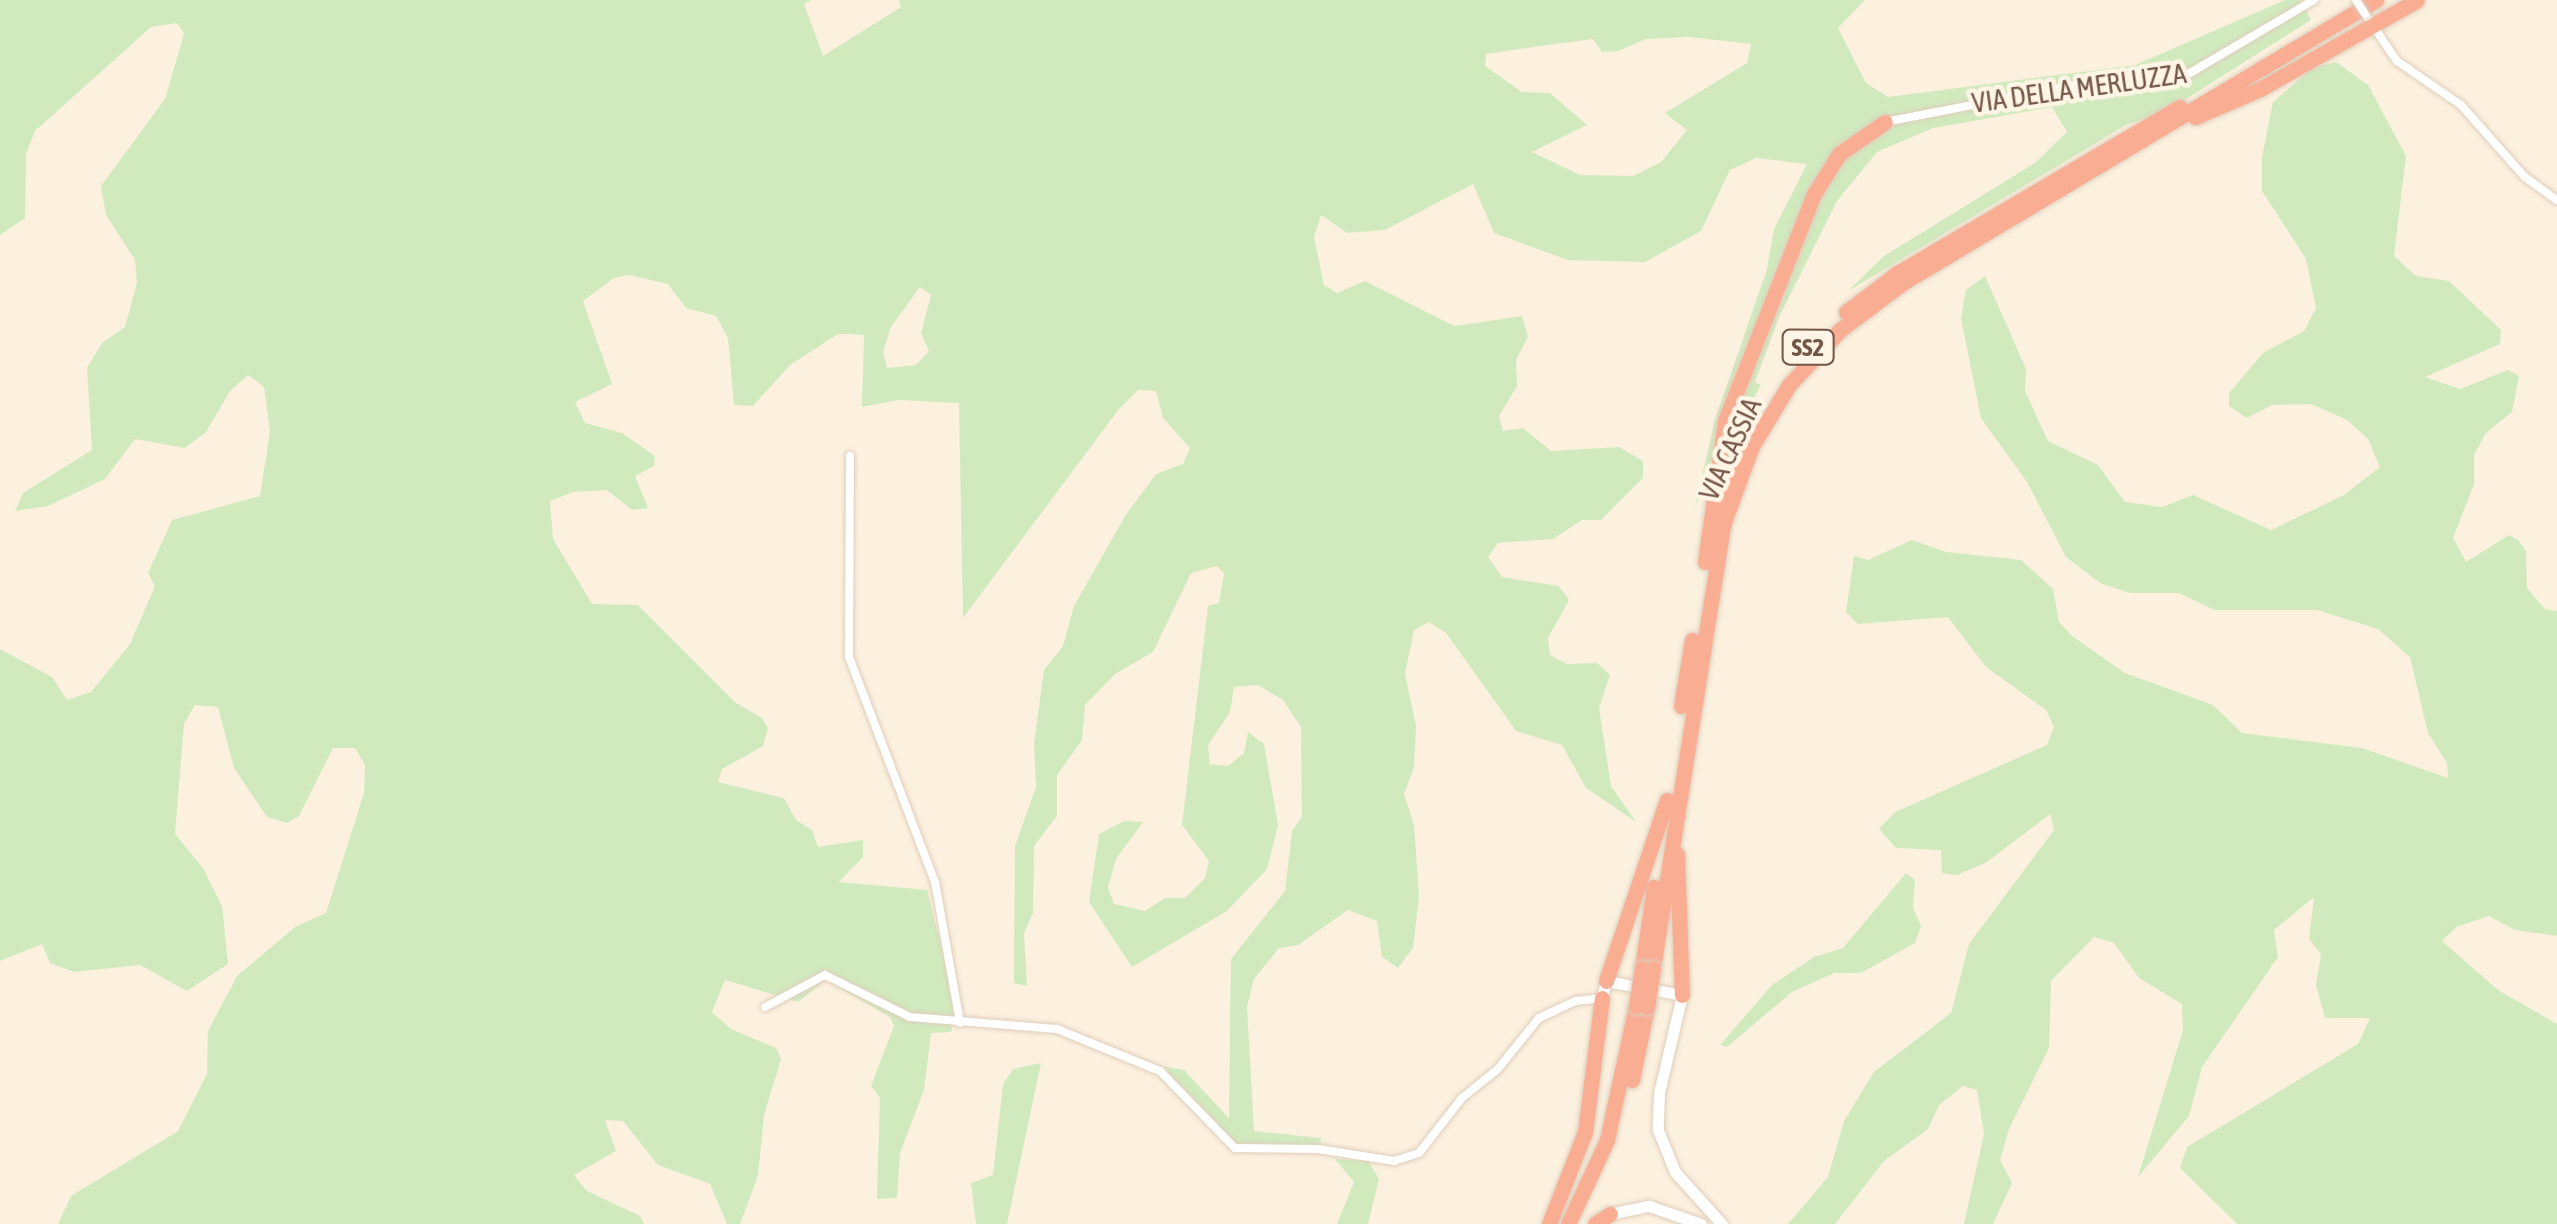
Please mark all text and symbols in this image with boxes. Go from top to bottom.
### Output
street label: VIA DELLA MERLUZZA [1970,56,2188,120]
road number: SS2 [1780,327,1836,367]
street label: VIA CASSIA [1692,392,1768,506]

